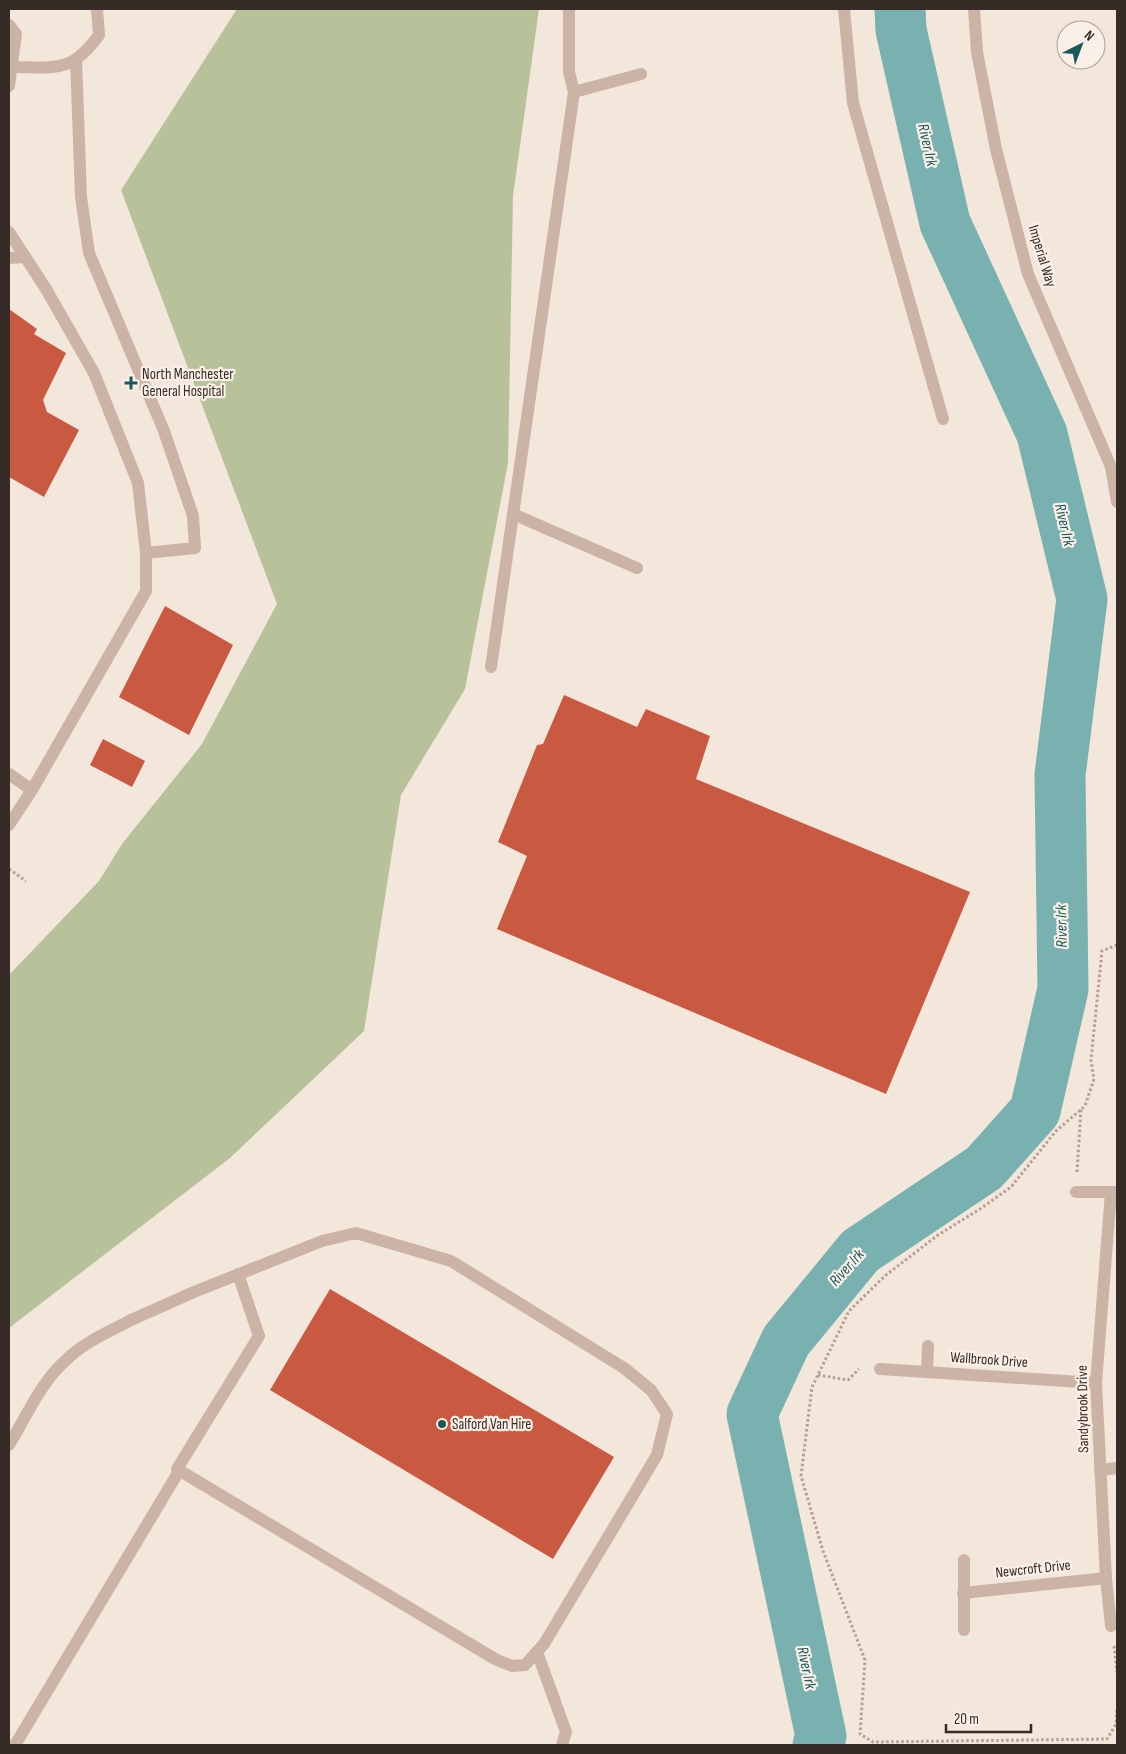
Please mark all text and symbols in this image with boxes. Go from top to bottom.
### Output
north arrow [1056,20,1106,70]
text: N [1081,27,1098,45]
water label: River Irk [913,122,941,169]
street label: Imperial Way [1024,223,1060,289]
place label: North Manchester General Hospital [142,365,234,401]
marker: North Manchester General Hospital [124,376,138,390]
water label: River Irk [1050,502,1078,549]
water label: River Irk [1052,903,1072,948]
water label: River Irk [826,1245,869,1290]
street label: Wallbrook Drive [950,1348,1028,1372]
street label: Sandybrook Drive [1073,1365,1093,1453]
place label: Salford Van Hire [452,1415,531,1434]
marker: Salford Van Hire [436,1418,448,1430]
street label: Newcroft Drive [994,1556,1072,1582]
water label: River Irk [792,1645,820,1692]
scale bar [946,1702,1031,1734]
text: 20 m [954,1710,979,1729]

